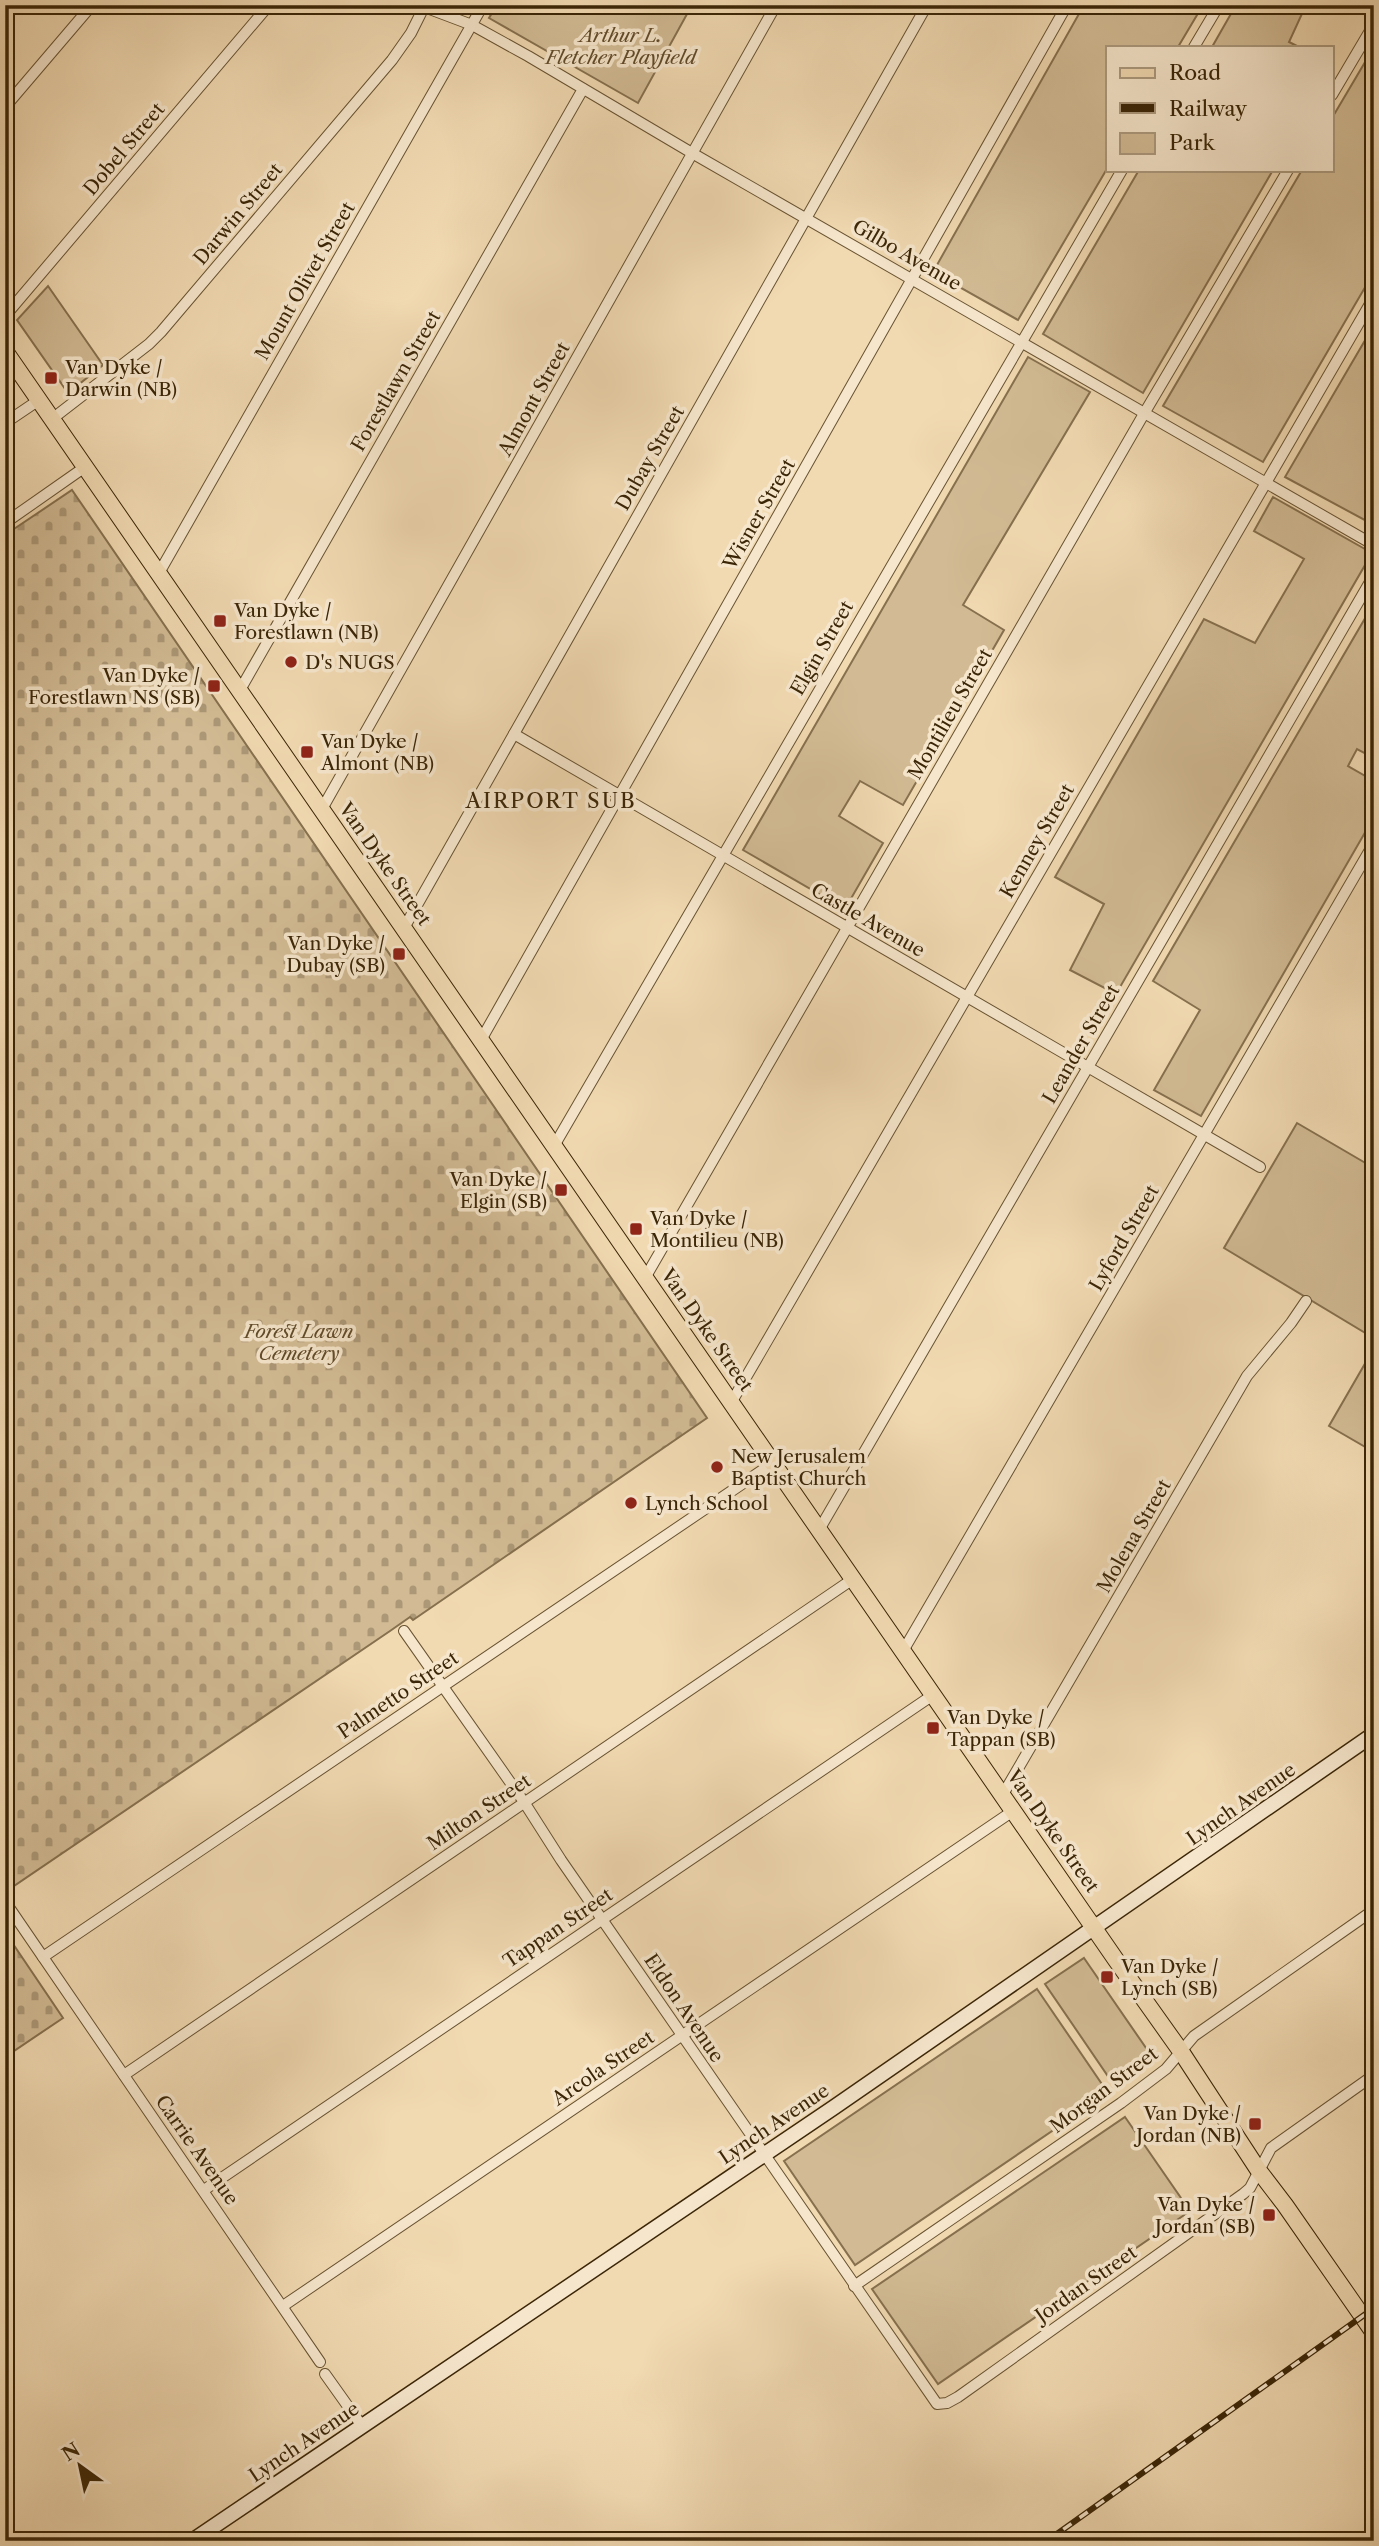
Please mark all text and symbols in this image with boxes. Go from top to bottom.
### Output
park label: Arthur L. Fletcher Playfield [544,24,698,69]
legend [1106,46,1334,172]
text: Road [1169,60,1221,85]
text: Railway [1169,96,1247,121]
street label: Dobel Street [79,98,170,200]
text: Park [1169,130,1215,155]
street label: Darwin Street [189,158,287,270]
street label: Mount Olivet Street [250,198,360,364]
street label: Gilbo Avenue [849,215,965,295]
street label: Forestlawn Street [347,307,446,455]
street label: Almont Street [493,338,575,461]
place label: Van Dyke / Darwin (NB) [64,356,177,401]
marker: Van Dyke / Darwin (NB) [43,370,59,386]
street label: Dubay Street [611,401,689,514]
street label: Wisner Street [718,454,800,574]
street label: Elgin Street [786,596,858,699]
place label: Van Dyke / Forestlawn (NB) [233,599,379,644]
marker: Van Dyke / Forestlawn (NB) [212,613,228,629]
street label: Montilieu Street [903,644,997,784]
place label: D's NUGS [305,651,395,674]
marker: D's NUGS [283,654,299,670]
place label: Van Dyke / Forestlawn NS (SB) [28,664,200,709]
marker: Van Dyke / Forestlawn NS (SB) [206,678,222,694]
place label: Van Dyke / Almont (NB) [320,730,434,775]
marker: Van Dyke / Almont (NB) [299,744,315,760]
street label: Kenney Street [995,780,1079,902]
district label: AIRPORT SUB [464,788,637,813]
street label: Van Dyke Street [334,797,436,930]
street label: Castle Avenue [807,878,929,962]
place label: Van Dyke / Dubay (SB) [286,932,385,977]
marker: Van Dyke / Dubay (SB) [391,946,407,962]
street label: Leander Street [1038,980,1125,1108]
place label: Van Dyke / Elgin (SB) [448,1168,547,1213]
street label: Lyford Street [1084,1181,1164,1295]
marker: Van Dyke / Elgin (SB) [553,1182,569,1198]
place label: Van Dyke / Montilieu (NB) [649,1207,784,1252]
marker: Van Dyke / Montilieu (NB) [628,1221,644,1237]
street label: Van Dyke Street [656,1263,758,1396]
park label: Forest Lawn Cemetery [242,1320,354,1365]
place label: New Jerusalem Baptist Church [731,1445,866,1490]
marker: New Jerusalem Baptist Church [709,1459,725,1475]
street label: Molena Street [1092,1475,1176,1597]
place label: Lynch School [645,1492,768,1515]
marker: Lynch School [623,1495,639,1511]
street label: Palmetto Street [333,1646,463,1744]
place label: Van Dyke / Tappan (SB) [946,1706,1056,1751]
marker: Van Dyke / Tappan (SB) [925,1720,941,1736]
street label: Lynch Avenue [1182,1758,1300,1850]
street label: Van Dyke Street [1002,1764,1104,1897]
street label: Milton Street [423,1769,535,1855]
street label: Tappan Street [499,1883,617,1973]
street label: Eldon Avenue [639,1949,729,2067]
place label: Van Dyke / Lynch (SB) [1120,1955,1219,2000]
marker: Van Dyke / Lynch (SB) [1099,1969,1115,1985]
street label: Arcola Street [547,2025,658,2111]
street label: Morgan Street [1046,2042,1163,2138]
street label: Lynch Avenue [715,2079,833,2169]
street label: Carrie Avenue [151,2091,243,2209]
place label: Van Dyke / Jordan (NB) [1133,2102,1241,2147]
marker: Van Dyke / Jordan (NB) [1247,2116,1263,2132]
place label: Van Dyke / Jordan (SB) [1152,2193,1255,2238]
marker: Van Dyke / Jordan (SB) [1261,2207,1277,2223]
street label: Jordan Street [1029,2240,1141,2329]
street label: Lynch Avenue [245,2397,363,2487]
north arrow [46,2430,116,2500]
text: N [58,2438,84,2466]

